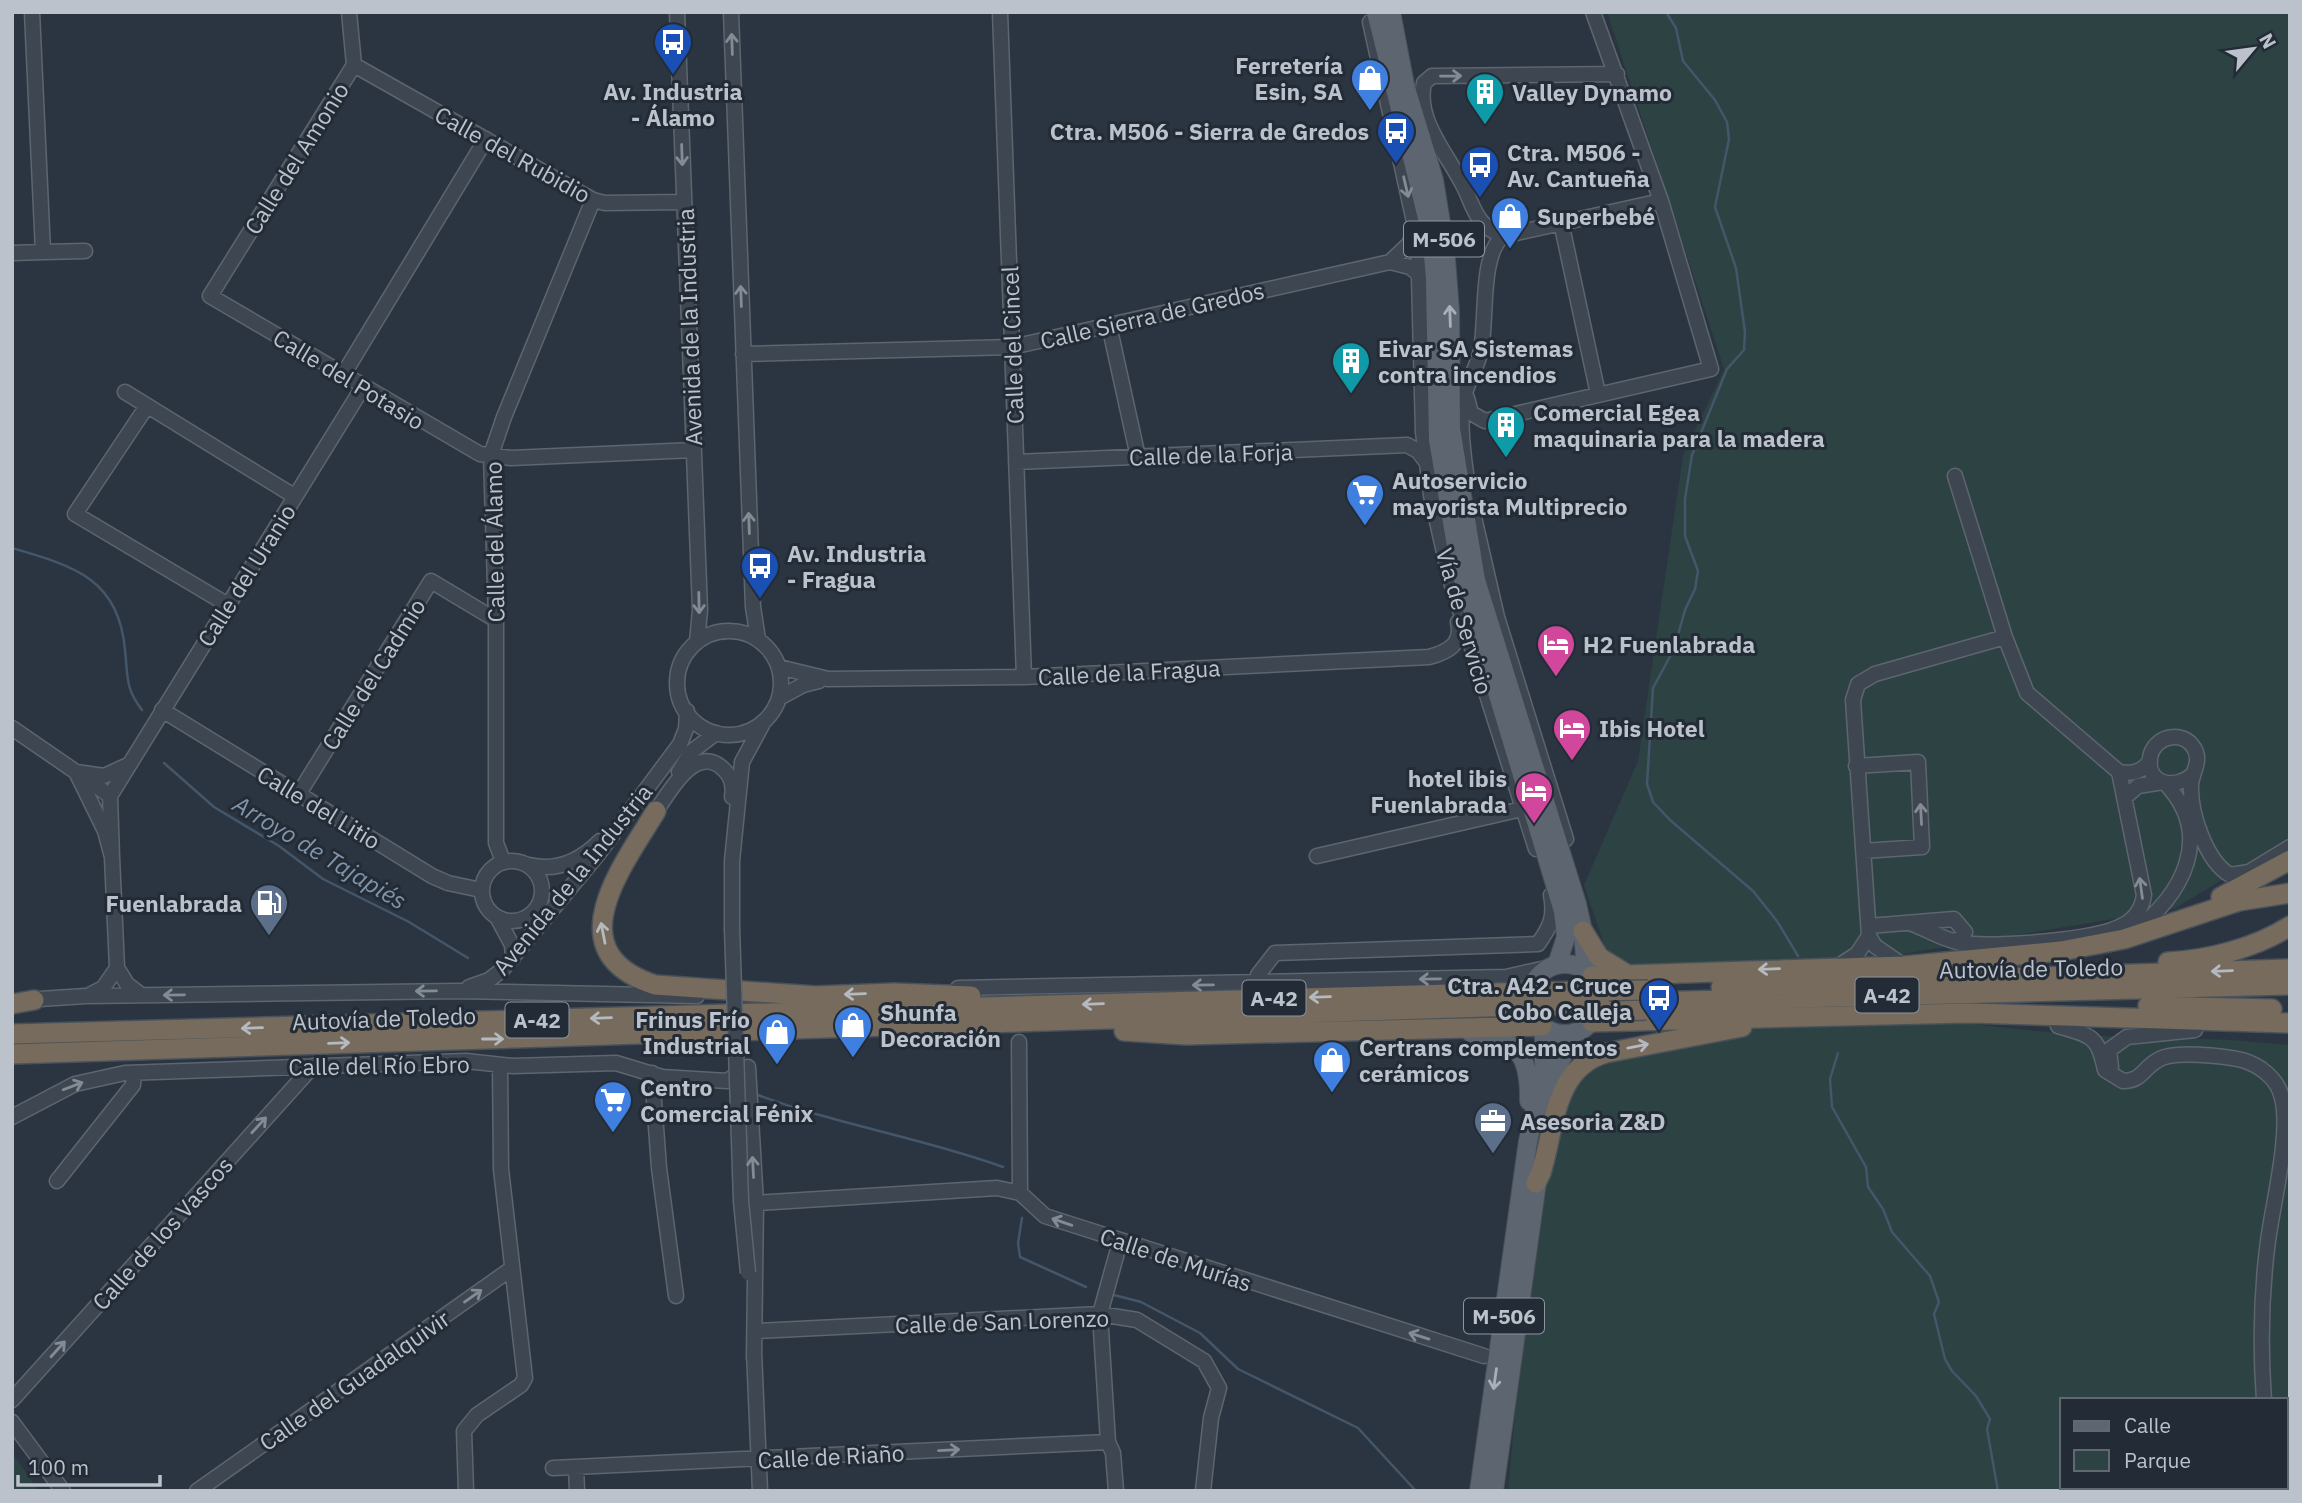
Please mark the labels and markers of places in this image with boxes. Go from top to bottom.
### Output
bus stop icon: Av. Industria - Álamo [652,21,694,76]
place label: Ferretería Esin, SA [1235,50,1343,106]
shop icon: Ferretería Esin, SA [1349,57,1391,112]
building icon: Valley Dynamo [1464,71,1506,126]
place label: Av. Industria - Álamo [603,76,743,132]
place label: Valley Dynamo [1512,77,1672,107]
bus stop icon: Ctra. M506 - Sierra de Gredos [1375,110,1417,165]
place label: Ctra. M506 - Sierra de Gredos [1050,116,1369,146]
place label: Ctra. M506 - Av. Cantueña [1507,137,1650,193]
bus stop icon: Ctra. M506 - Av. Cantueña [1459,144,1501,199]
shop icon: Superbebé [1489,195,1531,250]
place label: Superbebé [1537,201,1655,231]
place label: Eivar SA Sistemas contra incendios [1378,333,1573,389]
building icon: Eivar SA Sistemas contra incendios [1330,340,1372,395]
place label: Comercial Egea maquinaria para la madera [1533,397,1825,453]
building icon: Comercial Egea maquinaria para la madera [1485,404,1527,459]
place label: Autoservicio mayorista Multiprecio [1392,465,1627,521]
supermarket icon: Autoservicio mayorista Multiprecio [1344,472,1386,527]
place label: Av. Industria - Fragua [787,538,926,594]
bus stop icon: Av. Industria - Fragua [739,545,781,600]
hotel icon: H2 Fuenlabrada [1535,623,1577,678]
place label: H2 Fuenlabrada [1583,629,1755,659]
hotel icon: Ibis Hotel [1551,707,1593,762]
place label: Ibis Hotel [1599,713,1705,743]
place label: hotel ibis Fuenlabrada [1371,763,1507,819]
hotel icon: hotel ibis Fuenlabrada [1513,770,1555,825]
fuel station icon: Fuenlabrada [248,882,290,937]
place label: Fuenlabrada [106,888,242,918]
place label: Ctra. A42 - Cruce Cobo Calleja [1447,970,1632,1026]
bus stop icon: Ctra. A42 - Cruce Cobo Calleja [1638,977,1680,1032]
place label: Shunfa Decoración [880,997,1001,1053]
place label: Frinus Frío Industrial [635,1004,750,1060]
shop icon: Shunfa Decoración [832,1004,874,1059]
shop icon: Frinus Frío Industrial [756,1011,798,1066]
place label: Certrans complementos cerámicos [1359,1032,1618,1088]
shop icon: Certrans complementos cerámicos [1311,1039,1353,1094]
place label: Centro Comercial Fénix [640,1072,813,1128]
supermarket icon: Centro Comercial Fénix [592,1079,634,1134]
office icon: Asesoria Z&D [1472,1100,1514,1155]
place label: Asesoria Z&D [1520,1106,1666,1136]

